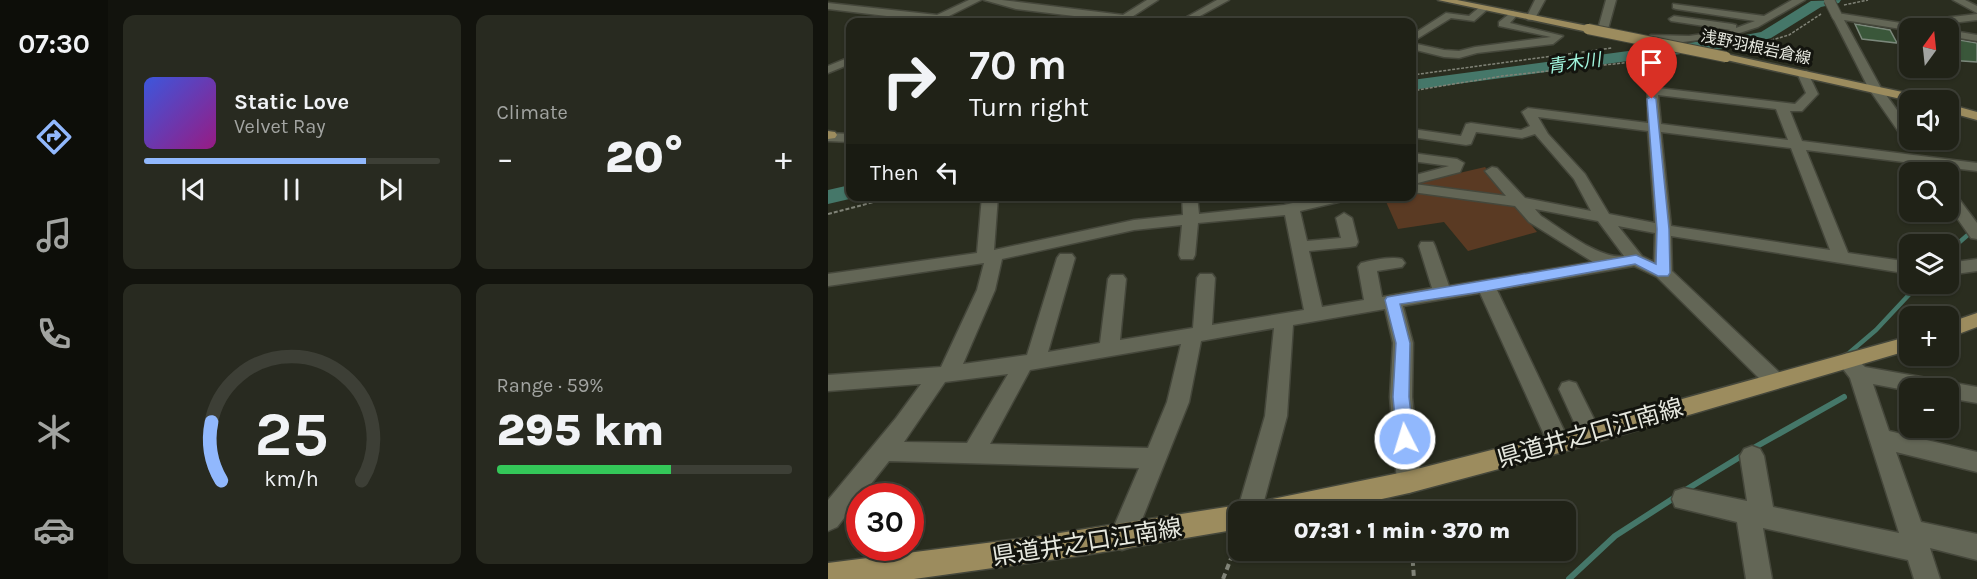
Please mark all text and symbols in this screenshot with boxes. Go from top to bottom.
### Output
north arrow [1899,18,1959,78]
map controls [1899,18,1959,438]
street label: 浅野羽根岩倉線 [1699,26,1813,68]
text: 07:30 [18,28,90,60]
pin [1626,37,1677,99]
text: 70 m [969,40,1067,90]
icon: right [870,42,948,120]
icon: arrive [1635,46,1668,79]
water label: 青木川 [1546,48,1604,78]
text: Static Love [234,89,349,115]
button: sound [1899,90,1959,150]
text: Turn right [969,91,1089,123]
text: Climate [497,101,568,124]
text: Velvet Ray [234,115,326,138]
icon: directions [33,116,75,158]
text: 20° [605,131,683,183]
text: − [497,139,514,177]
text: + [775,139,792,177]
icon: left [931,156,964,189]
text: Then [870,160,919,186]
button: search [1899,162,1959,222]
icon: previous [177,173,210,206]
icon: pause [275,173,308,206]
icon: next [374,173,407,206]
icon: music [33,214,75,256]
button: layers [1899,234,1959,294]
button: + [1899,306,1959,366]
icon: phone [33,313,75,355]
text: Range · 59% [497,374,604,397]
button: − [1899,378,1959,438]
street label: 県道井之口江南線 [1494,393,1686,473]
text: 25 [255,398,329,471]
text: 295 km [497,404,664,456]
position arrow [1373,407,1437,471]
icon: climate [33,411,75,453]
text: km/h [265,466,319,491]
speed limit sign: 30 [846,483,924,561]
icon: car [33,509,75,551]
street label: 県道井之口江南線 [990,513,1184,571]
text: 07:31 · 1 min · 370 m [1294,518,1510,544]

